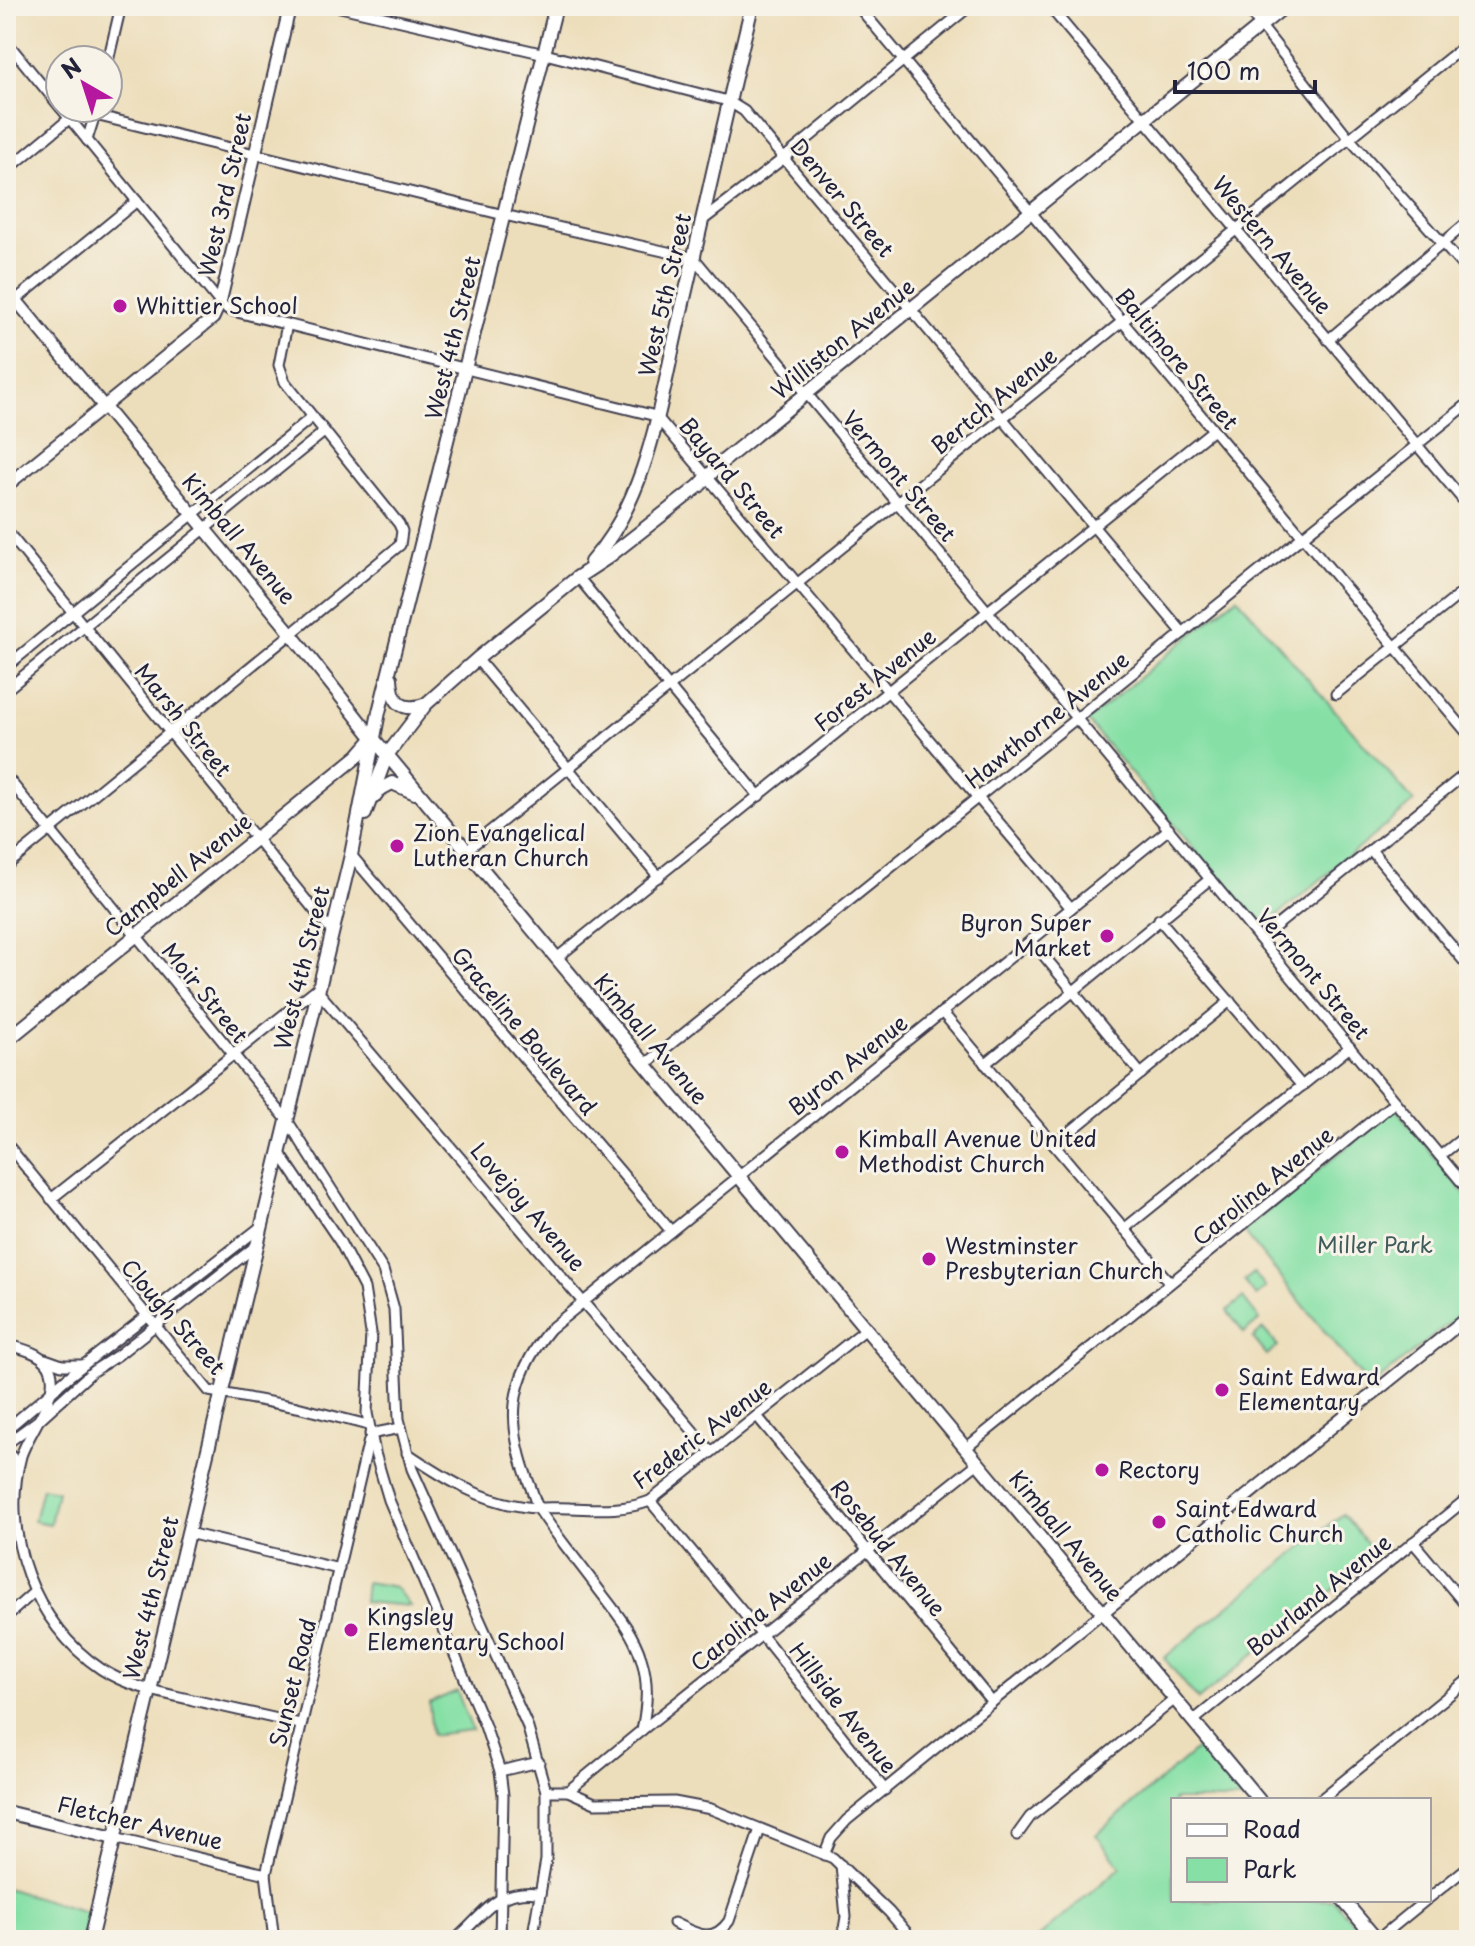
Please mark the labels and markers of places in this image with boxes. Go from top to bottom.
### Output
place label: Whittier School [136,288,298,321]
marker: Whittier School [111,297,129,315]
place label: Zion Evangelical Lutheran Church [413,815,589,873]
marker: Zion Evangelical Lutheran Church [388,837,406,855]
place label: Byron Super Market [960,905,1091,963]
marker: Byron Super Market [1098,927,1116,945]
place label: Kimball Avenue United Methodist Church [858,1121,1097,1179]
marker: Kimball Avenue United Methodist Church [833,1143,851,1161]
place label: Westminster Presbyterian Church [945,1228,1164,1286]
marker: Westminster Presbyterian Church [920,1250,938,1268]
place label: Saint Edward Elementary [1238,1359,1380,1417]
marker: Saint Edward Elementary [1213,1381,1231,1399]
place label: Rectory [1118,1452,1200,1485]
marker: Rectory [1093,1461,1111,1479]
place label: Saint Edward Catholic Church [1175,1491,1343,1549]
marker: Saint Edward Catholic Church [1150,1513,1168,1531]
place label: Kingsley Elementary School [367,1599,565,1657]
marker: Kingsley Elementary School [342,1621,360,1639]

